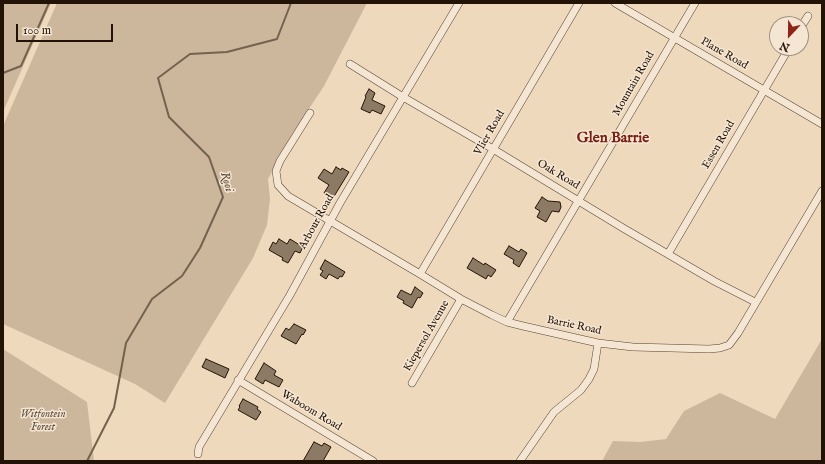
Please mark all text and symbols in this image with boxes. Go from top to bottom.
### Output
scale bar [18,16,115,42]
north arrow [769,16,809,56]
text: 100 m [23,23,51,38]
street label: Plane Road [698,35,750,73]
text: N [778,38,792,54]
street label: Mountain Road [610,49,658,119]
street label: Vlier Road [472,108,508,158]
street label: Essen Road [700,119,738,171]
district label: Glen Barrie [577,130,649,148]
street label: Oak Road [534,157,582,193]
water label: Rooi [216,170,236,194]
street label: Arbour Road [297,192,337,252]
street label: Kiepersol Avenue [401,298,453,374]
street label: Barrie Road [546,314,602,338]
street label: Waboom Road [278,388,344,434]
park label: Witfontein Forest [20,408,66,434]

